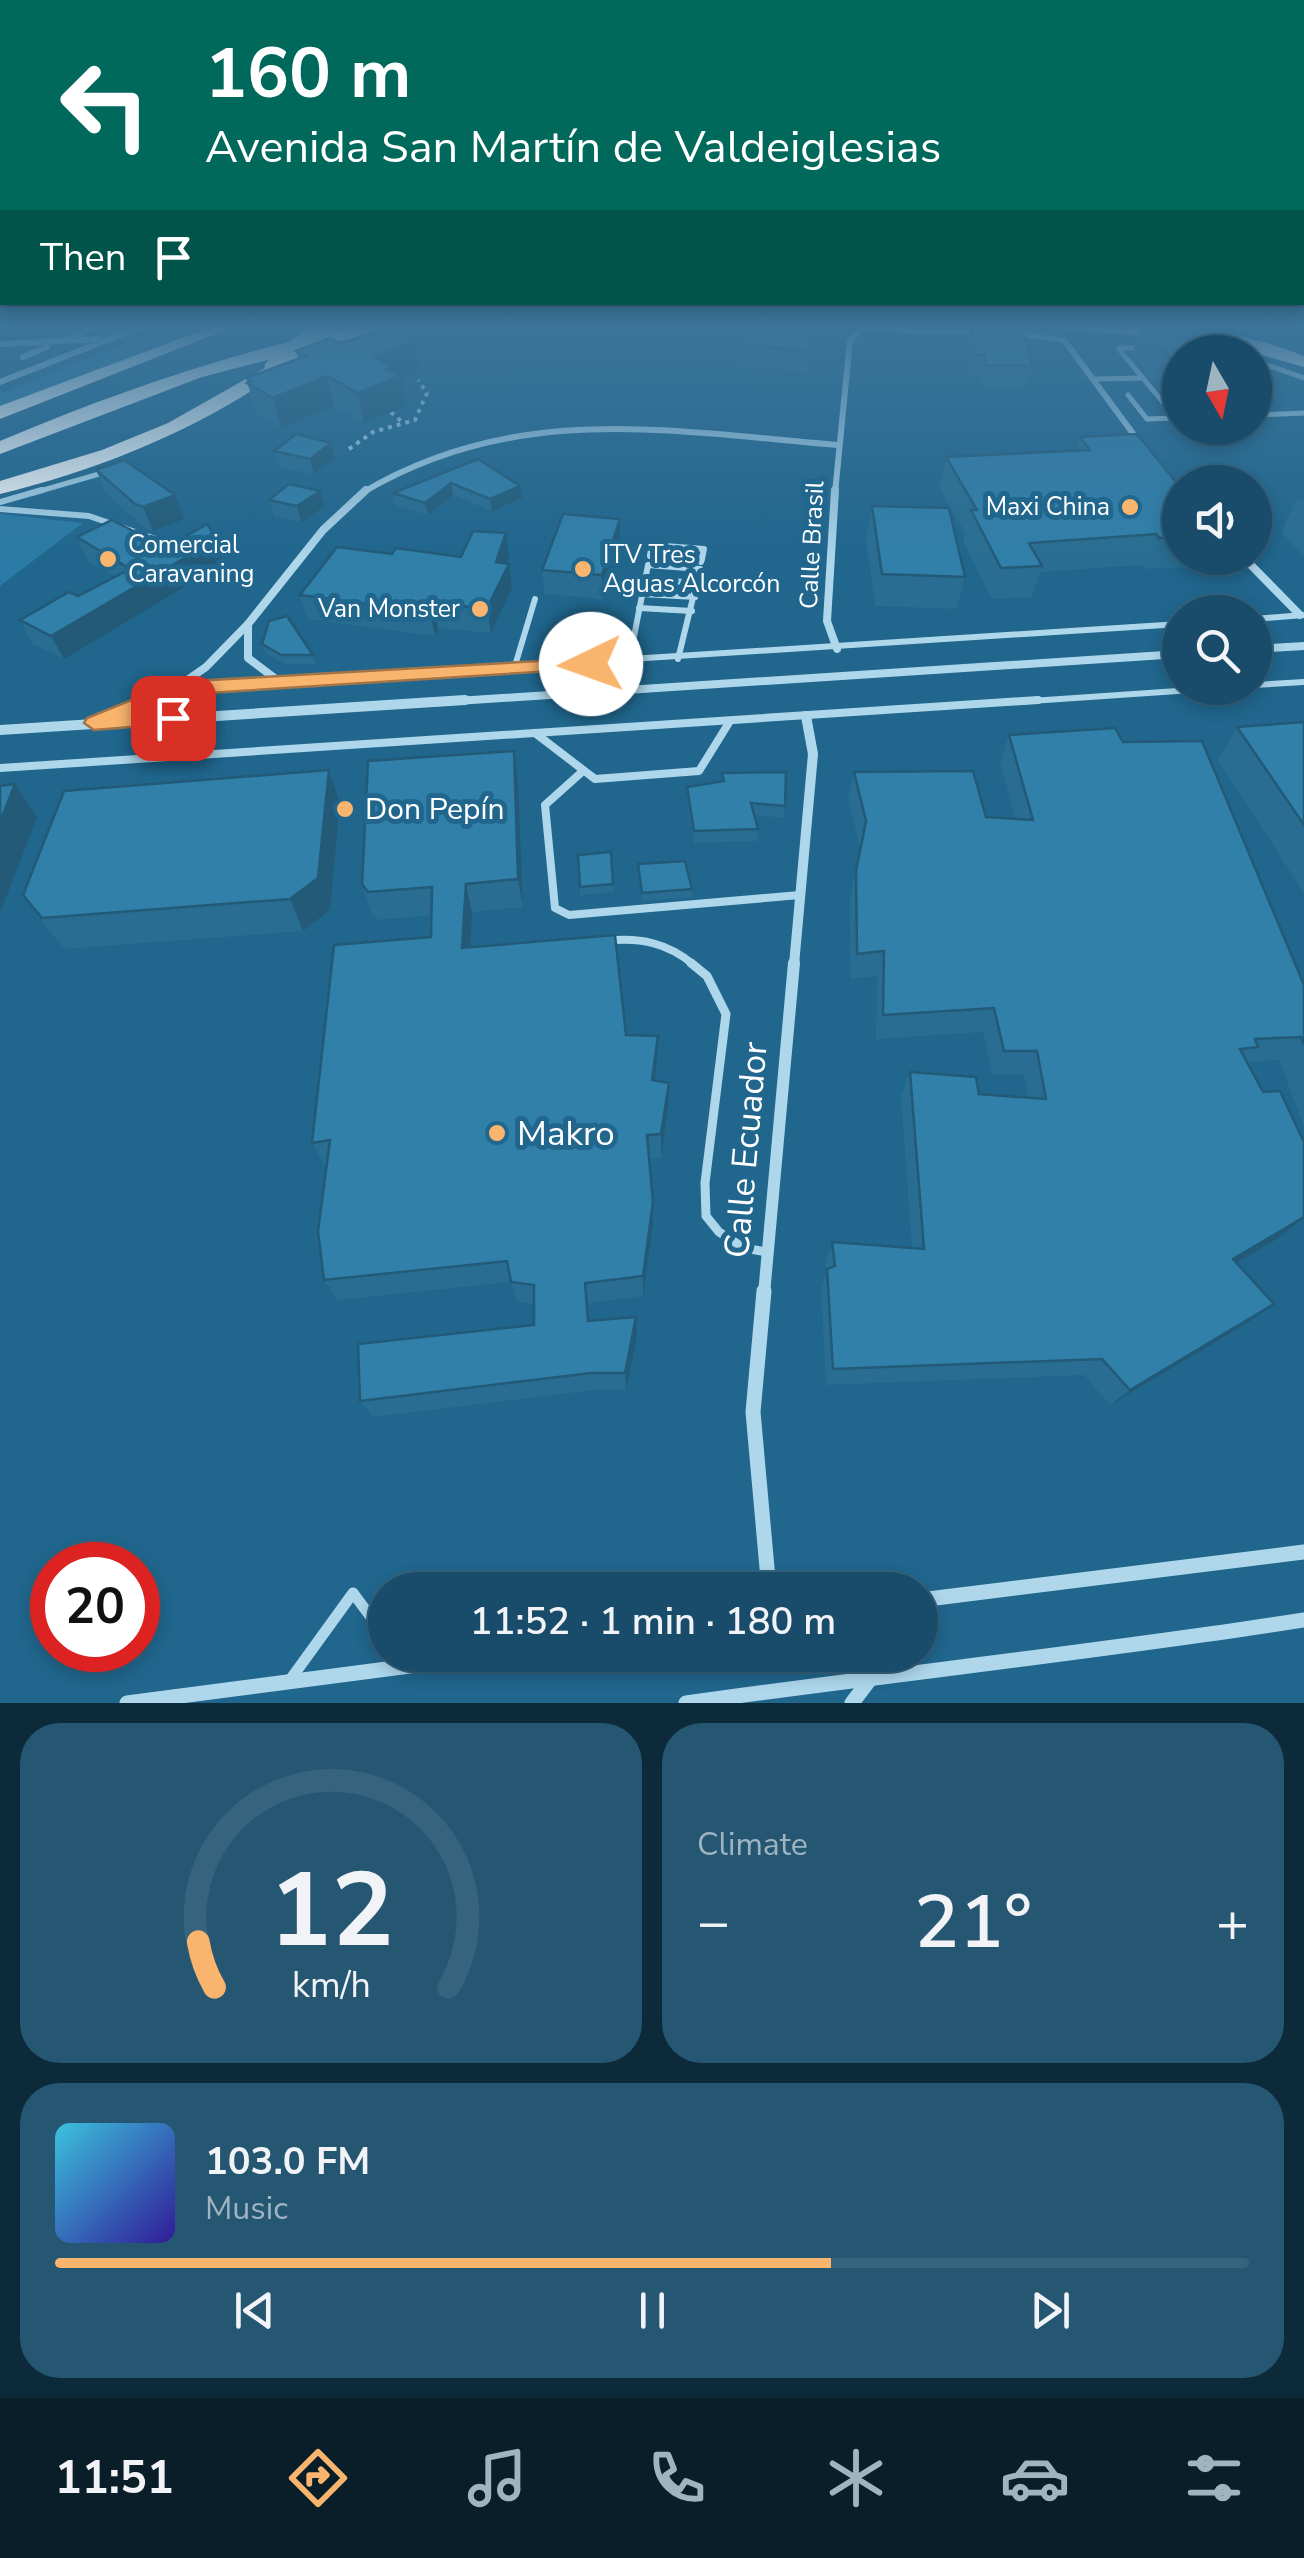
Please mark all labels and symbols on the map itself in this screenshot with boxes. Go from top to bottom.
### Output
north arrow [1162,335,1272,445]
street label: Calle Brasil [792,479,832,610]
place label: Maxi China [986,490,1110,524]
marker: Maxi China [1119,496,1141,518]
place label: Comercial Caravaning [128,528,254,591]
place label: ITV Tres Aguas Alcorcón [603,538,780,601]
marker: Comercial Caravaning [97,548,119,570]
marker: ITV Tres Aguas Alcorcón [572,558,594,580]
place label: Van Monster [317,592,460,626]
marker: Van Monster [469,598,491,620]
position arrow [539,612,643,716]
pin [131,676,216,761]
place label: Don Pepín [365,789,504,830]
marker: Don Pepín [334,798,356,820]
street label: Calle Ecuador [713,1040,779,1260]
place label: Makro [517,1110,615,1157]
marker: Makro [486,1122,508,1144]
speed limit sign: 20 [30,1542,160,1672]

